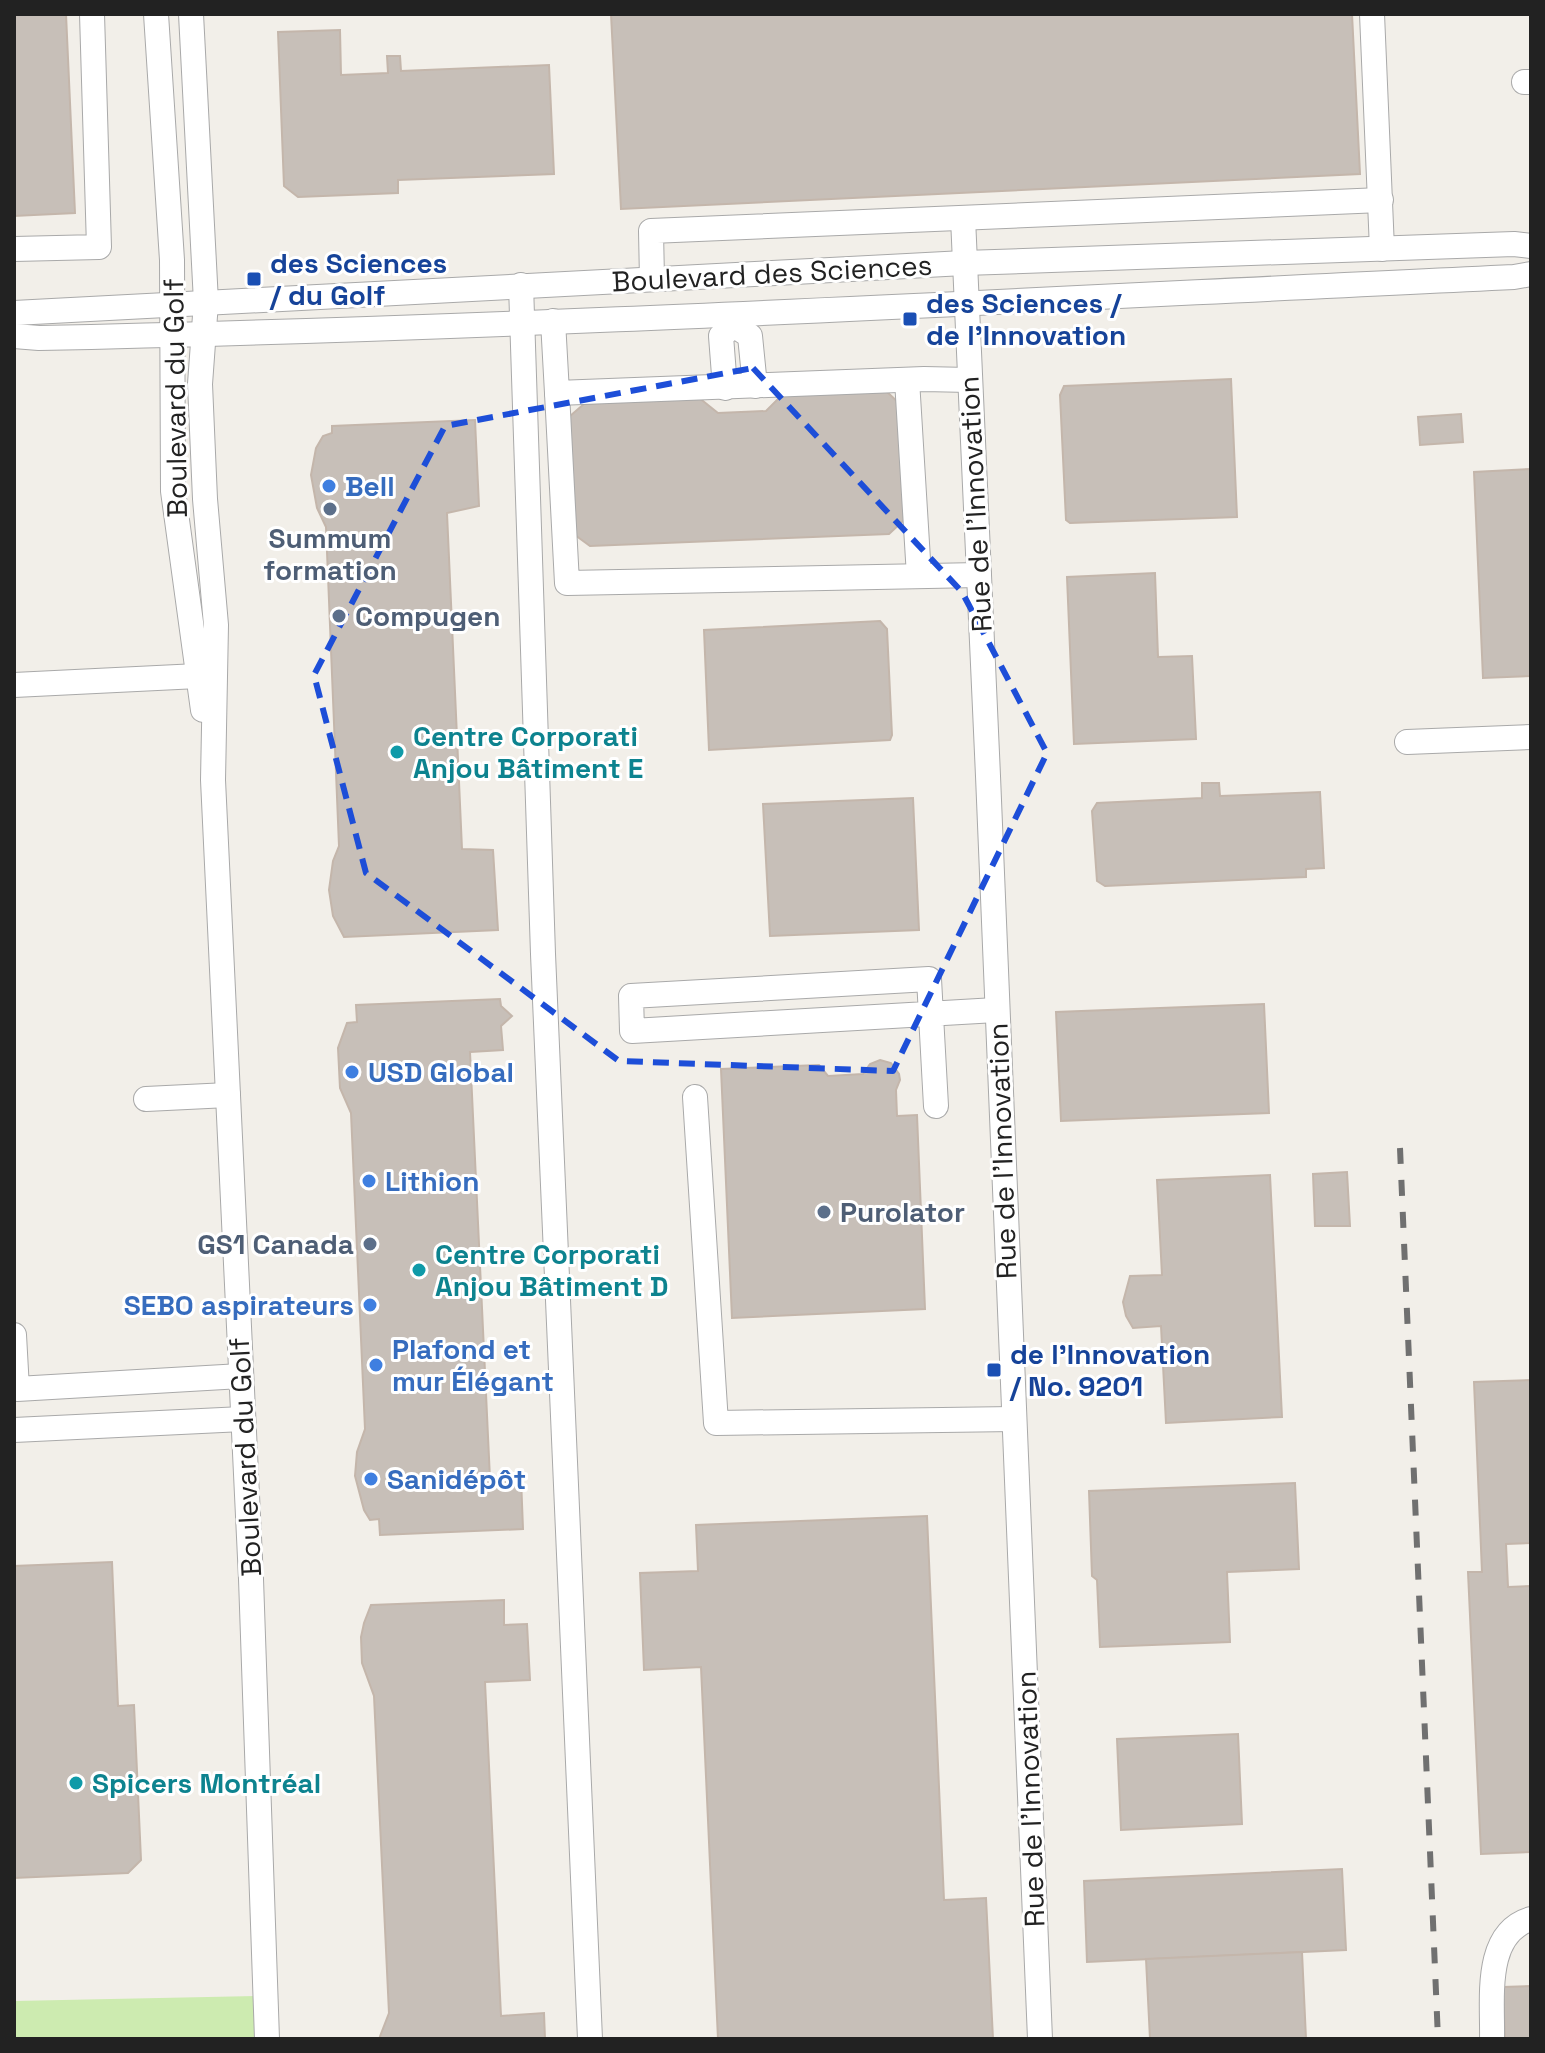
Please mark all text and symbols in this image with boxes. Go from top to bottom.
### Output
place label: des Sciences / du Golf [269,245,447,313]
street label: Boulevard des Sciences [611,247,933,299]
marker: des Sciences / du Golf [245,270,263,288]
street label: Boulevard du Golf [155,278,195,518]
place label: des Sciences / de l'Innovation [926,285,1126,353]
marker: des Sciences / de l'Innovation [901,310,919,328]
street label: Rue de l'Innovation [950,375,1000,633]
place label: Bell [345,468,395,504]
marker: Bell [320,477,338,495]
marker: Summum formation [321,500,339,518]
place label: Summum formation [263,520,397,588]
place label: Compugen [355,598,500,634]
marker: Compugen [330,607,348,625]
place label: Centre Corporati Anjou Bâtiment E [413,718,643,786]
marker: Centre Corporati Anjou Bâtiment E [388,743,406,761]
street label: Rue de l'Innovation [980,1022,1024,1280]
place label: USD Global [368,1054,514,1090]
marker: USD Global [343,1063,361,1081]
place label: Lithion [385,1163,479,1199]
marker: Lithion [360,1172,378,1190]
place label: Purolator [840,1194,965,1230]
marker: Purolator [815,1203,833,1221]
place label: GS1 Canada [197,1226,354,1262]
marker: GS1 Canada [361,1235,379,1253]
place label: Centre Corporati Anjou Bâtiment D [435,1236,668,1304]
marker: Centre Corporati Anjou Bâtiment D [410,1261,428,1279]
place label: SEBO aspirateurs [124,1287,354,1323]
marker: SEBO aspirateurs [361,1296,379,1314]
place label: Plafond et mur Élégant [392,1331,554,1399]
place label: de l'Innovation / No. 9201 [1009,1336,1210,1404]
street label: Boulevard du Golf [221,1337,269,1577]
marker: Plafond et mur Élégant [367,1356,385,1374]
marker: de l'Innovation / No. 9201 [985,1361,1003,1379]
place label: Sanidépôt [387,1461,526,1497]
marker: Sanidépôt [362,1470,380,1488]
street label: Rue de l'Innovation [1008,1670,1052,1928]
place label: Spicers Montréal [92,1765,321,1801]
marker: Spicers Montréal [67,1774,85,1792]

